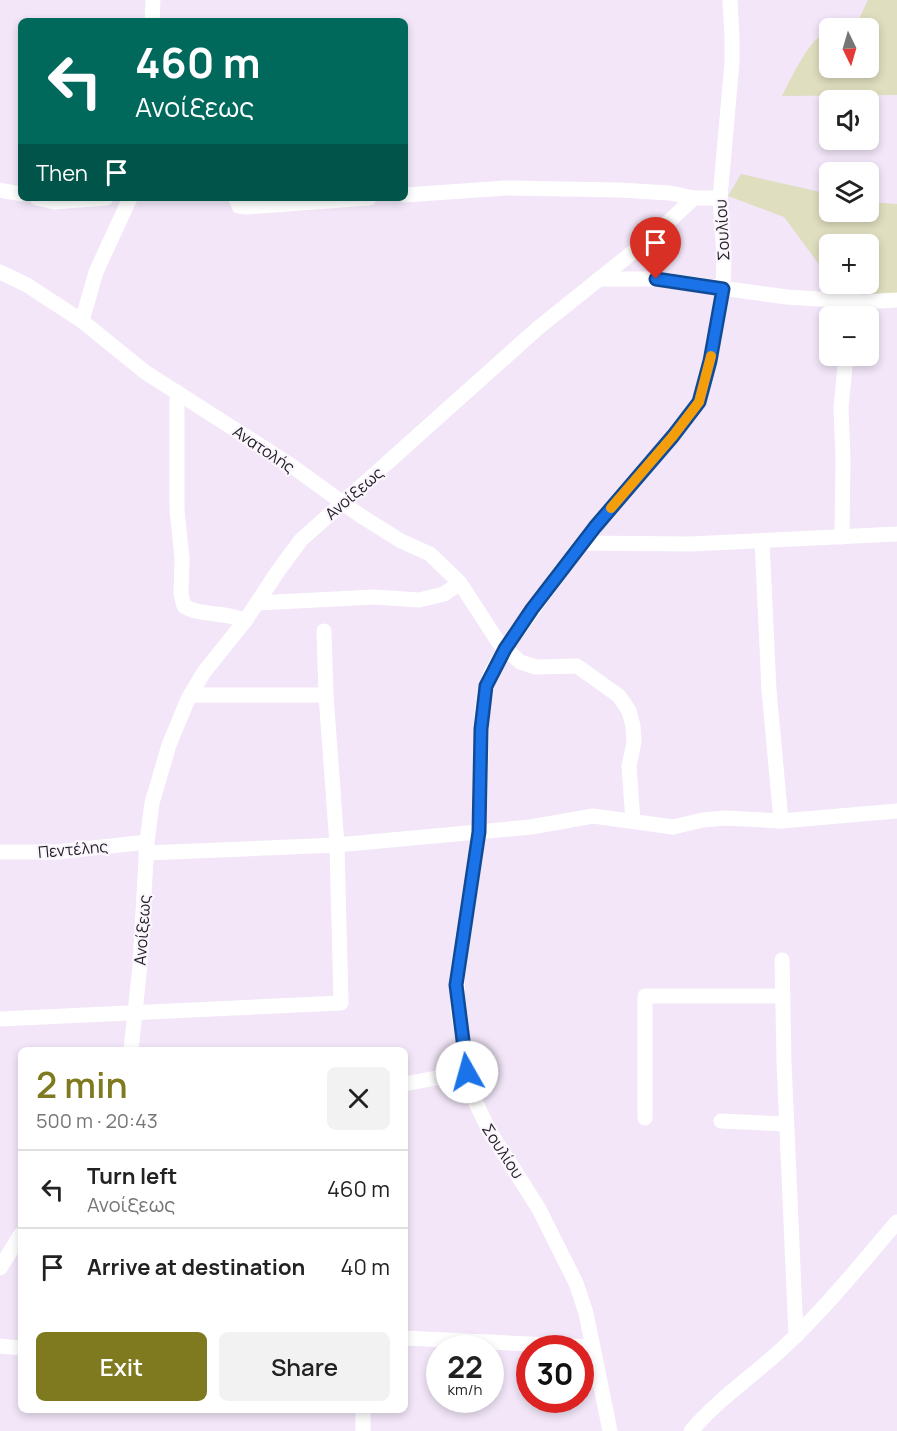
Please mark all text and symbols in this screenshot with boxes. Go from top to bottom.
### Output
north arrow [819,18,879,78]
map controls [819,18,879,366]
text: 460 m [135,33,260,91]
icon: left [36,42,114,120]
text: Ανοίξεως [135,88,254,125]
button: sound [819,90,879,150]
icon: arrive [100,156,133,189]
text: Then [36,158,88,188]
button: layers [819,162,879,222]
street label: Σουλίου [709,199,735,261]
pin [630,217,681,279]
icon: arrive [639,226,672,259]
button: + [819,234,879,294]
button: − [819,306,879,366]
street label: Ανατολής [229,420,300,478]
street label: Ανοίξεως [320,461,388,524]
street label: Πεντέλης [37,835,109,863]
street label: Ανοίξεως [129,894,155,966]
position arrow [435,1040,499,1104]
text: 2 min [36,1060,128,1109]
button: close [327,1067,390,1130]
text: 500 m · 20:43 [36,1107,158,1134]
street label: Σουλίου [477,1119,529,1183]
text: Turn left [87,1161,177,1191]
icon: left [36,1173,69,1206]
text: 460 m [327,1174,390,1204]
text: Ανοίξεως [87,1191,175,1218]
icon: arrive [36,1251,69,1284]
text: Arrive at destination [87,1252,305,1282]
text: 40 m [341,1252,390,1282]
button: Exit [36,1332,207,1401]
button: Share [219,1332,390,1401]
speed limit sign: 30 [516,1335,594,1413]
text: 22 [447,1346,483,1387]
text: km/h [448,1379,482,1400]

